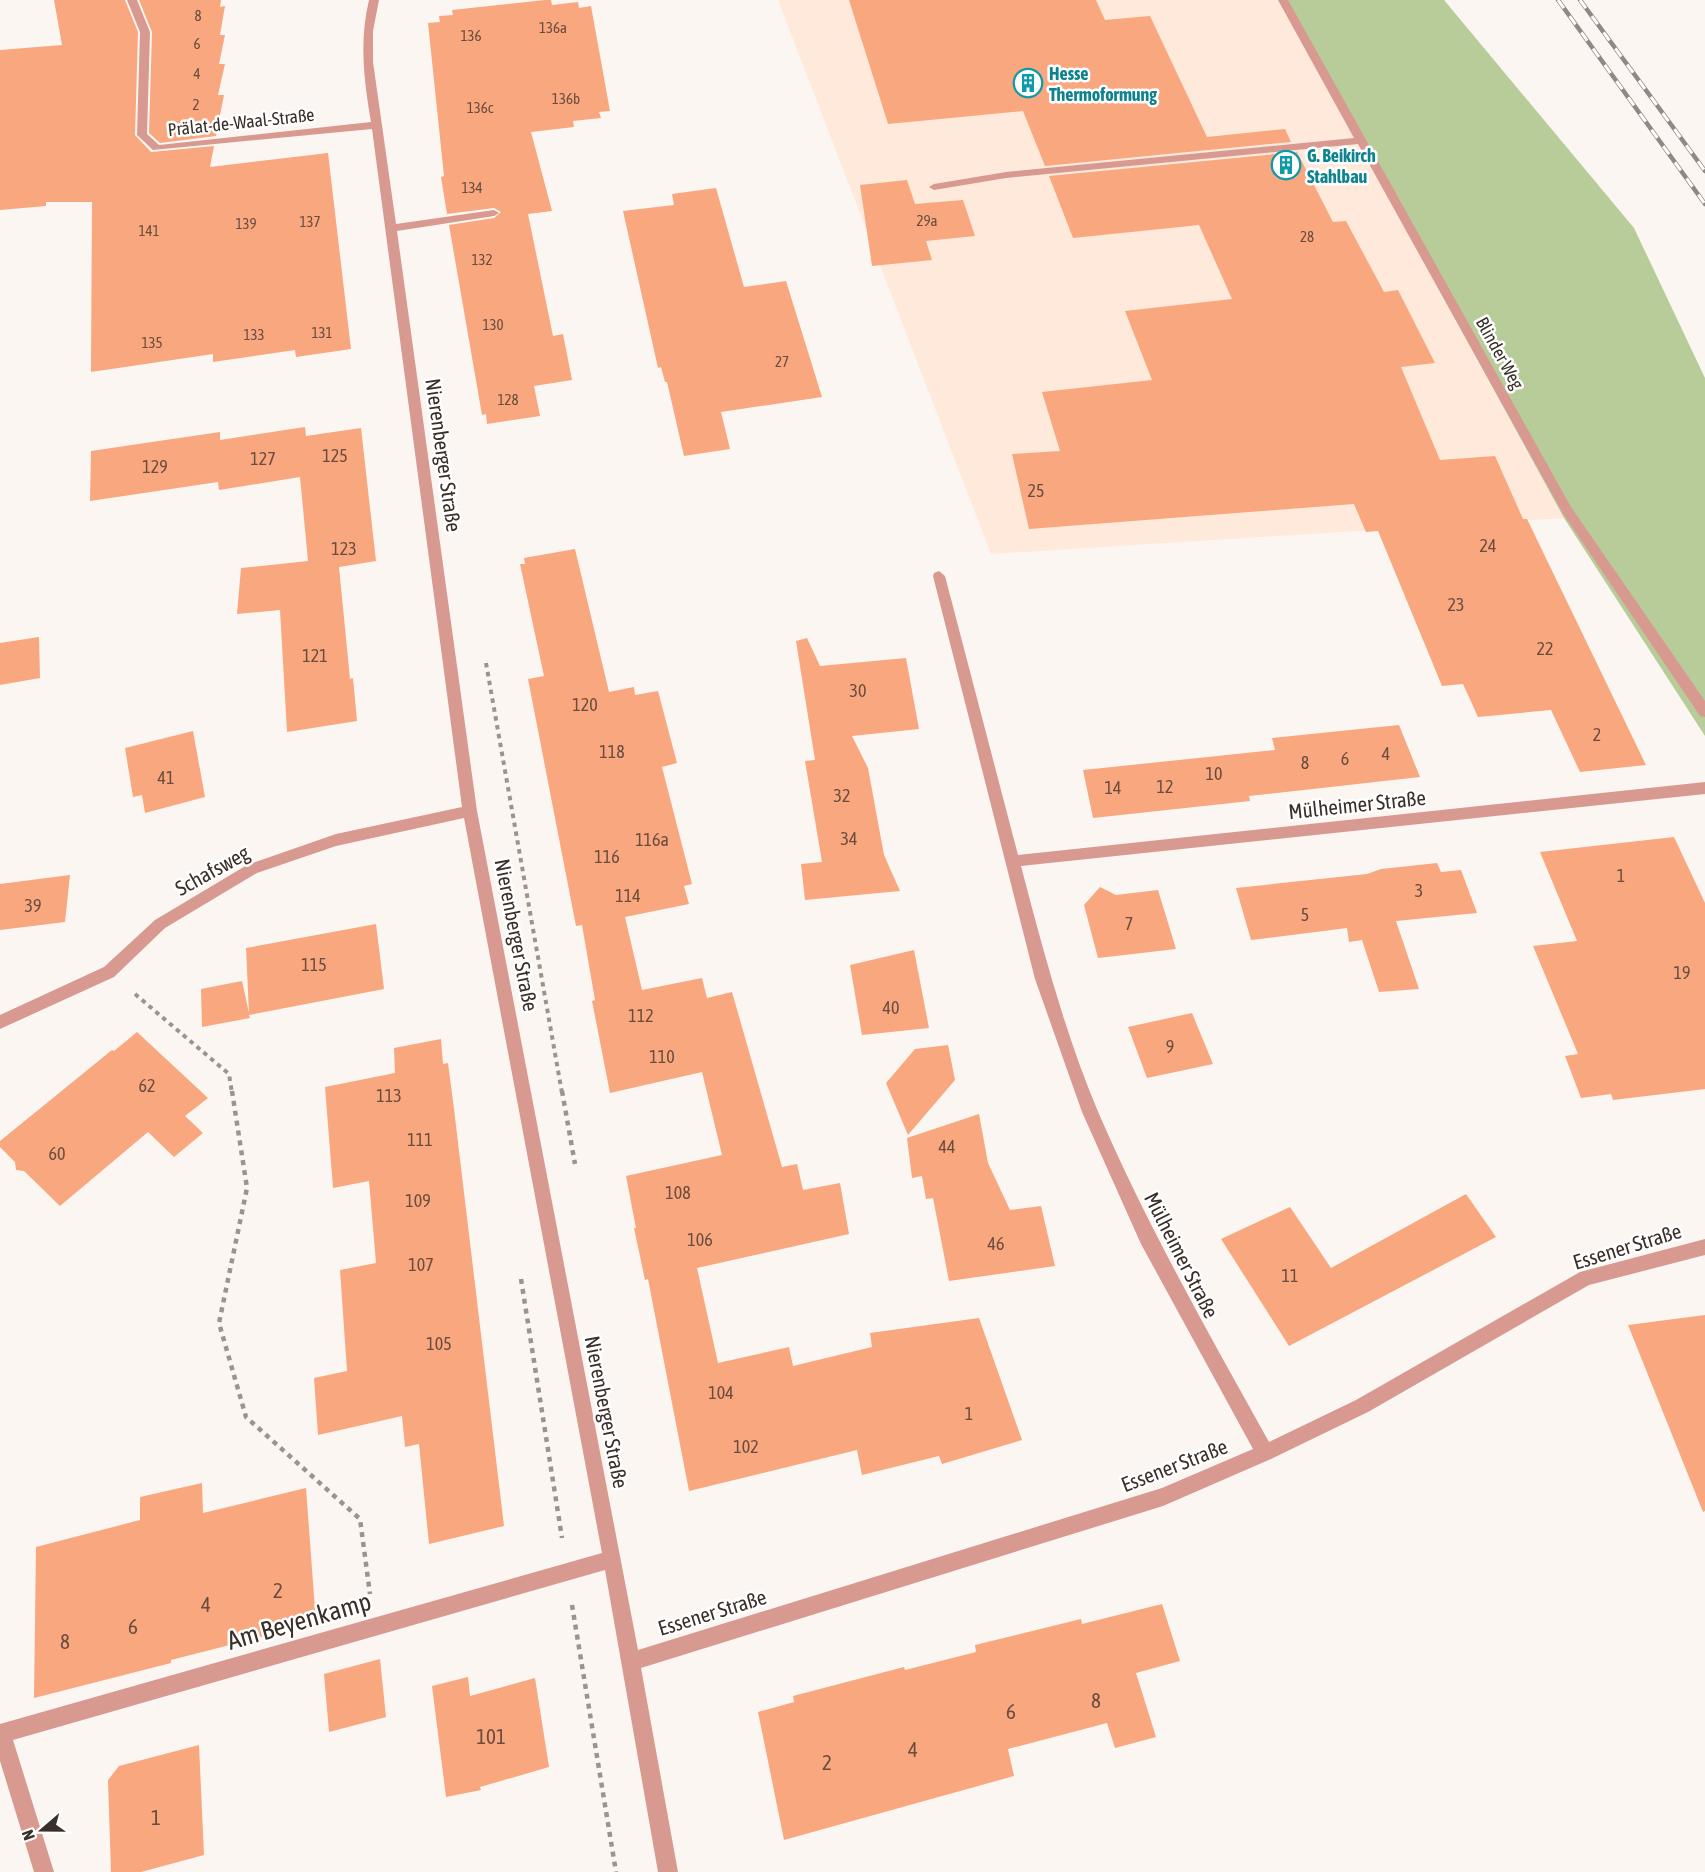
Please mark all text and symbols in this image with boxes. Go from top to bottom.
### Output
house number: 8 [194,7,202,24]
house number: 136a [539,19,567,36]
house number: 136 [460,27,482,44]
house number: 6 [193,35,201,52]
place label: Hesse Thermoformung [1049,63,1157,105]
house number: 4 [193,65,201,82]
building icon: Hesse Thermoformung [1012,67,1044,99]
house number: 136b [552,90,580,107]
house number: 2 [192,96,200,113]
house number: 136c [467,99,494,116]
street label: Prälat-de-Waal-Straße [167,104,315,140]
place label: G. Beikirch Stahlbau [1307,145,1376,187]
building icon: G. Beikirch Stahlbau [1270,149,1302,181]
house number: 134 [461,179,483,196]
house number: 29a [916,212,938,229]
house number: 137 [299,213,321,230]
house number: 139 [235,215,257,232]
house number: 141 [138,222,160,239]
house number: 28 [1300,228,1314,245]
house number: 132 [471,251,493,268]
street label: Blinder Weg [1472,313,1528,393]
house number: 130 [482,316,504,333]
house number: 131 [311,324,333,341]
house number: 133 [243,326,265,343]
house number: 135 [141,334,163,351]
house number: 27 [775,353,789,370]
street label: Nierenberger Straße [421,377,467,533]
house number: 128 [497,391,519,408]
house number: 125 [322,445,348,466]
house number: 127 [250,448,276,469]
house number: 129 [142,456,168,477]
house number: 25 [1028,480,1044,501]
house number: 24 [1480,535,1496,556]
house number: 123 [331,538,357,559]
house number: 23 [1448,594,1464,615]
house number: 22 [1537,638,1553,659]
house number: 121 [302,645,328,666]
house number: 30 [850,680,866,701]
house number: 120 [572,694,598,715]
house number: 2 [1593,724,1601,745]
house number: 118 [599,741,625,762]
house number: 4 [1382,743,1390,764]
house number: 6 [1341,748,1349,769]
house number: 8 [1301,752,1309,773]
house number: 10 [1206,763,1222,784]
house number: 41 [158,767,174,788]
house number: 12 [1157,776,1173,797]
house number: 14 [1105,777,1121,798]
house number: 32 [834,785,850,806]
street label: Mülheimer Straße [1287,785,1427,823]
house number: 34 [841,828,857,849]
house number: 116a [635,829,669,850]
street label: Schafsweg [171,840,253,900]
house number: 116 [594,846,620,867]
street label: Nierenberger Straße [490,857,544,1013]
house number: 1 [1617,865,1625,886]
house number: 3 [1415,880,1423,901]
house number: 114 [615,885,641,906]
house number: 39 [25,895,41,916]
house number: 5 [1301,904,1309,925]
house number: 7 [1125,913,1133,934]
house number: 115 [301,954,327,975]
house number: 19 [1674,962,1690,983]
house number: 40 [883,997,899,1018]
house number: 112 [628,1005,654,1026]
house number: 9 [1166,1036,1174,1057]
house number: 110 [649,1046,675,1067]
house number: 62 [139,1075,155,1096]
house number: 113 [376,1085,402,1106]
house number: 111 [407,1129,433,1150]
house number: 44 [939,1136,955,1157]
house number: 60 [49,1143,65,1164]
house number: 108 [665,1182,691,1203]
street label: Mülheimer Straße [1140,1188,1224,1322]
house number: 109 [405,1190,431,1211]
street label: Essener Straße [1570,1218,1684,1274]
house number: 106 [687,1229,713,1250]
house number: 46 [988,1233,1004,1254]
house number: 107 [408,1254,434,1275]
house number: 11 [1282,1265,1298,1286]
house number: 105 [426,1333,452,1354]
street label: Nierenberger Straße [580,1334,634,1490]
house number: 104 [708,1382,734,1403]
house number: 1 [965,1403,973,1424]
street label: Essener Straße [1117,1434,1231,1496]
house number: 102 [733,1436,759,1457]
house number: 2 [273,1578,283,1602]
street label: Essener Straße [655,1584,769,1640]
street label: Am Beyenkamp [224,1586,374,1656]
house number: 4 [201,1592,211,1616]
house number: 6 [128,1614,138,1638]
house number: 8 [60,1629,70,1653]
house number: 8 [1091,1688,1101,1712]
house number: 6 [1006,1699,1016,1723]
house number: 101 [476,1724,506,1748]
house number: 4 [908,1737,918,1761]
house number: 2 [822,1750,832,1774]
north arrow [12,1800,72,1860]
house number: 1 [151,1805,161,1829]
text: N [18,1828,38,1843]

